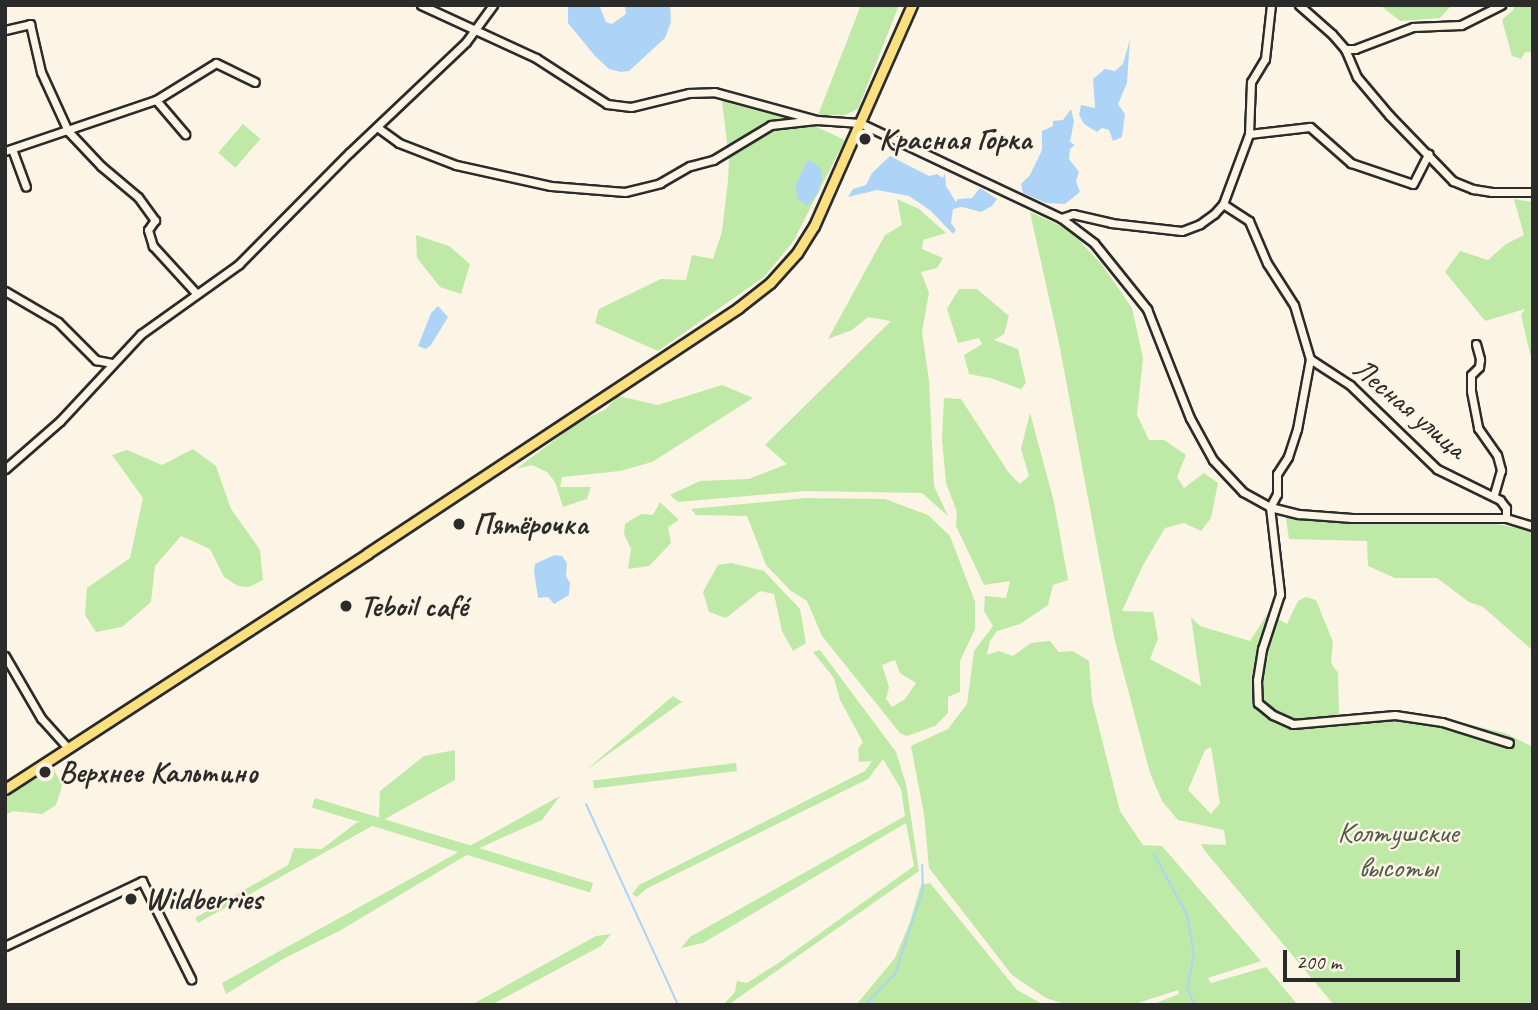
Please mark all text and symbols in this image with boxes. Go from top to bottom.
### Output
place label: Красная Горка [879,121,1032,157]
marker: Красная Горка [857,131,873,147]
street label: Лесная улица [1346,350,1474,466]
place label: Пятёрочка [473,506,588,542]
marker: Пятёрочка [451,516,467,532]
place label: Teboil café [360,588,467,624]
marker: Teboil café [338,598,354,614]
place label: Верхнее Кальтино [59,754,258,790]
marker: Верхнее Кальтино [37,764,53,780]
park label: Колтушские высоты [1338,814,1458,884]
place label: Wildberries [145,881,262,917]
marker: Wildberries [123,891,139,907]
scale bar [1286,936,1463,980]
text: 200 m [1296,949,1341,975]

